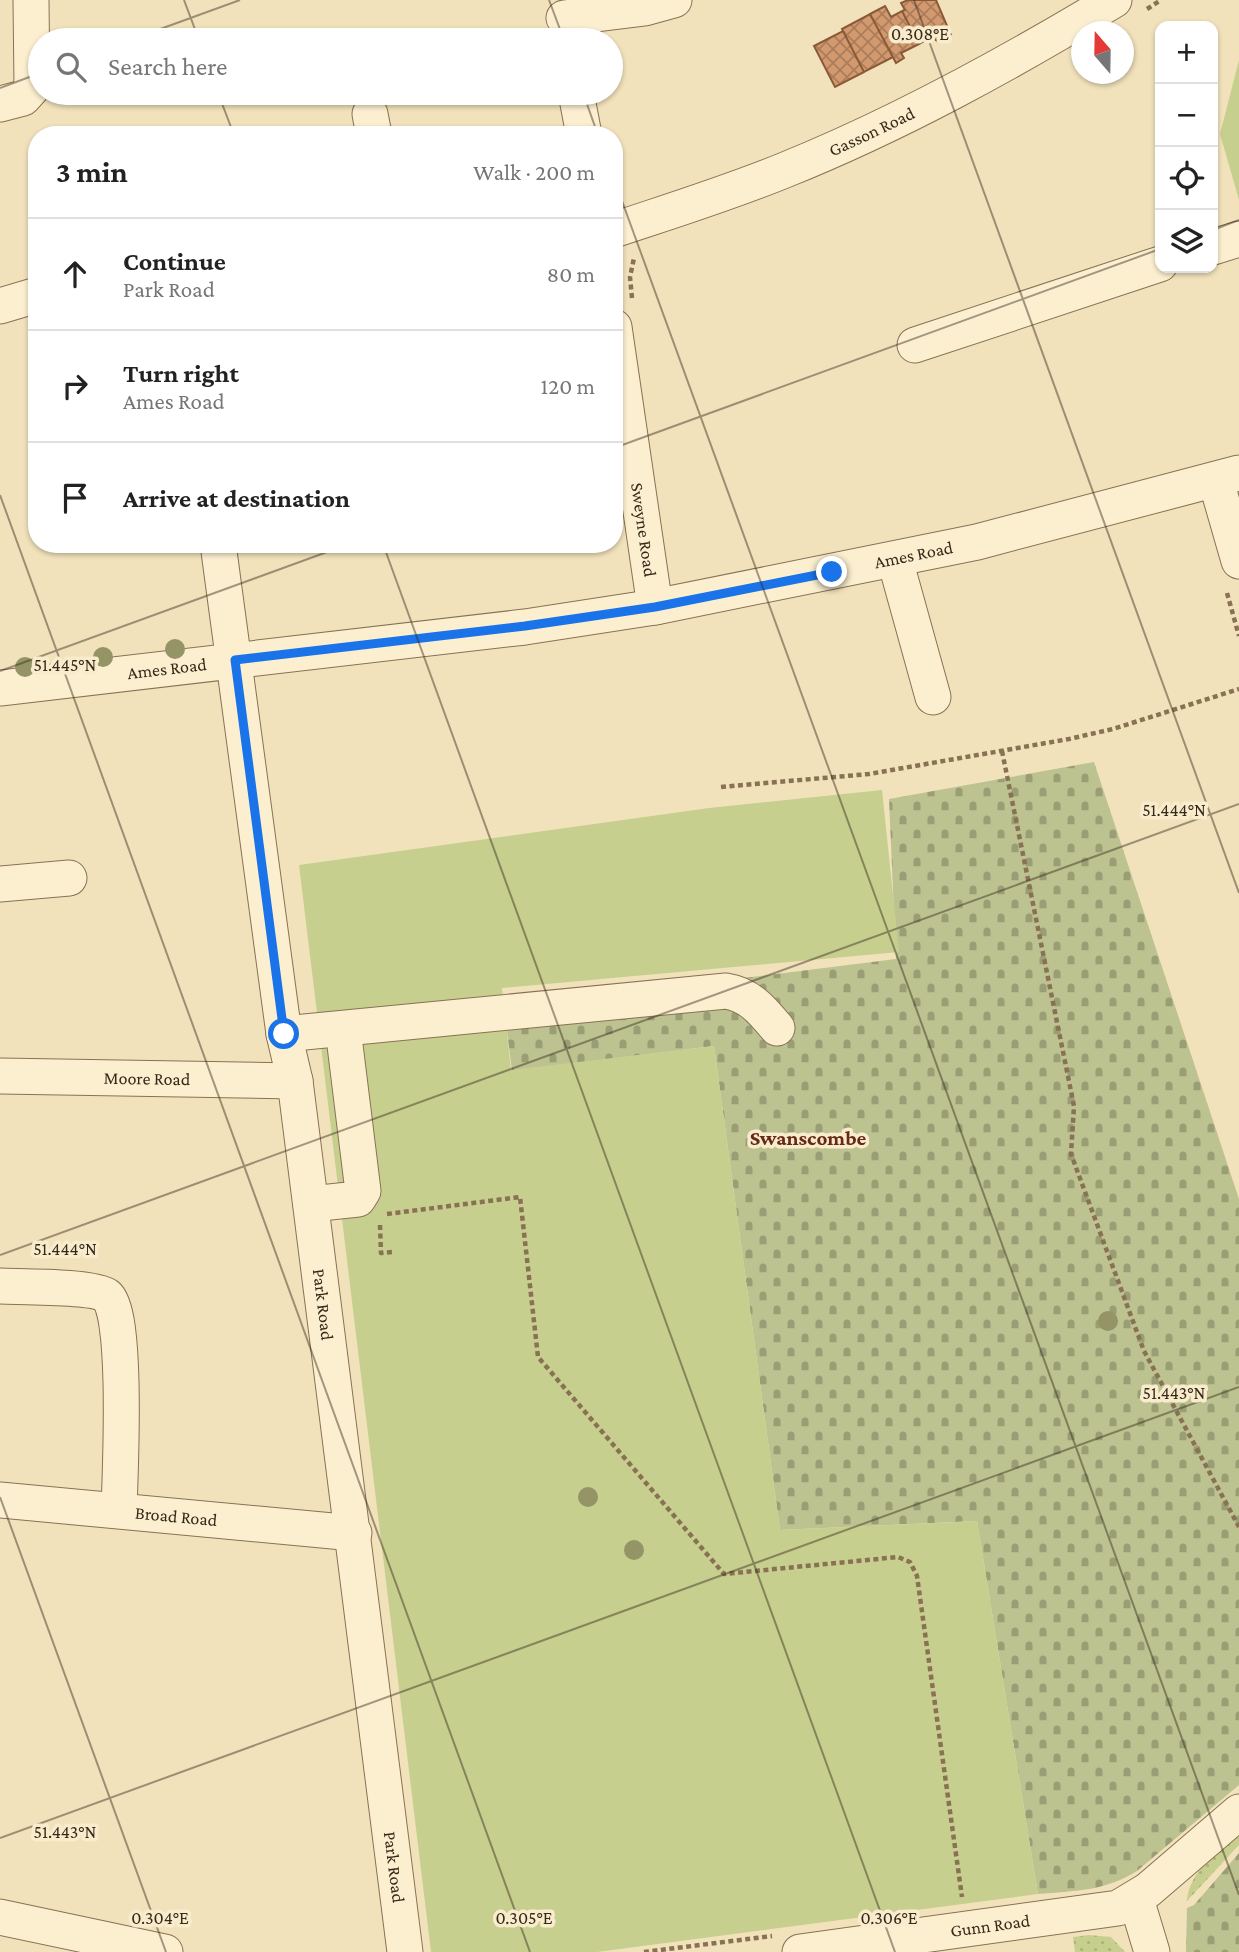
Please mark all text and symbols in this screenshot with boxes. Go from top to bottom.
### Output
north arrow [1071,21,1134,84]
map controls [1155,21,1218,273]
button: + [1155,21,1218,84]
text: 0.308°E [891,24,949,44]
search box [28,28,623,105]
icon: search [52,48,90,86]
text: Search here [108,52,227,81]
button: − [1155,84,1218,147]
street label: Gasson Road [826,103,918,160]
button: locate [1155,147,1218,210]
text: 3 min [56,155,128,188]
text: Walk · 200 m [473,159,595,185]
button: layers [1155,210,1218,273]
text: Continue [123,247,226,276]
icon: ahead [56,255,94,293]
text: 80 m [547,261,595,287]
text: Park Road [123,276,215,302]
text: Turn right [123,359,239,388]
icon: right [56,367,94,405]
text: 120 m [541,373,595,399]
text: Ames Road [123,388,225,414]
icon: arrive [56,479,94,517]
street label: Sweyne Road [627,481,661,579]
text: Arrive at destination [123,484,350,513]
street label: Ames Road [873,537,955,572]
route end [816,556,847,587]
street label: Ames Road [126,654,208,683]
text: 51.445°N [34,655,97,675]
text: 51.444°N [1142,800,1206,820]
route start [268,1018,299,1049]
street label: Moore Road [103,1068,191,1089]
district label: Swanscombe [750,1126,867,1150]
text: 51.444°N [33,1239,97,1259]
street label: Park Road [309,1268,338,1342]
text: 51.443°N [1143,1383,1206,1403]
street label: Broad Road [134,1503,219,1530]
text: 51.443°N [34,1822,97,1842]
street label: Park Road [380,1830,409,1905]
text: 0.304°E [131,1908,189,1928]
text: 0.305°E [495,1908,553,1928]
text: 0.306°E [860,1908,918,1928]
street label: Gunn Road [949,1910,1032,1941]

